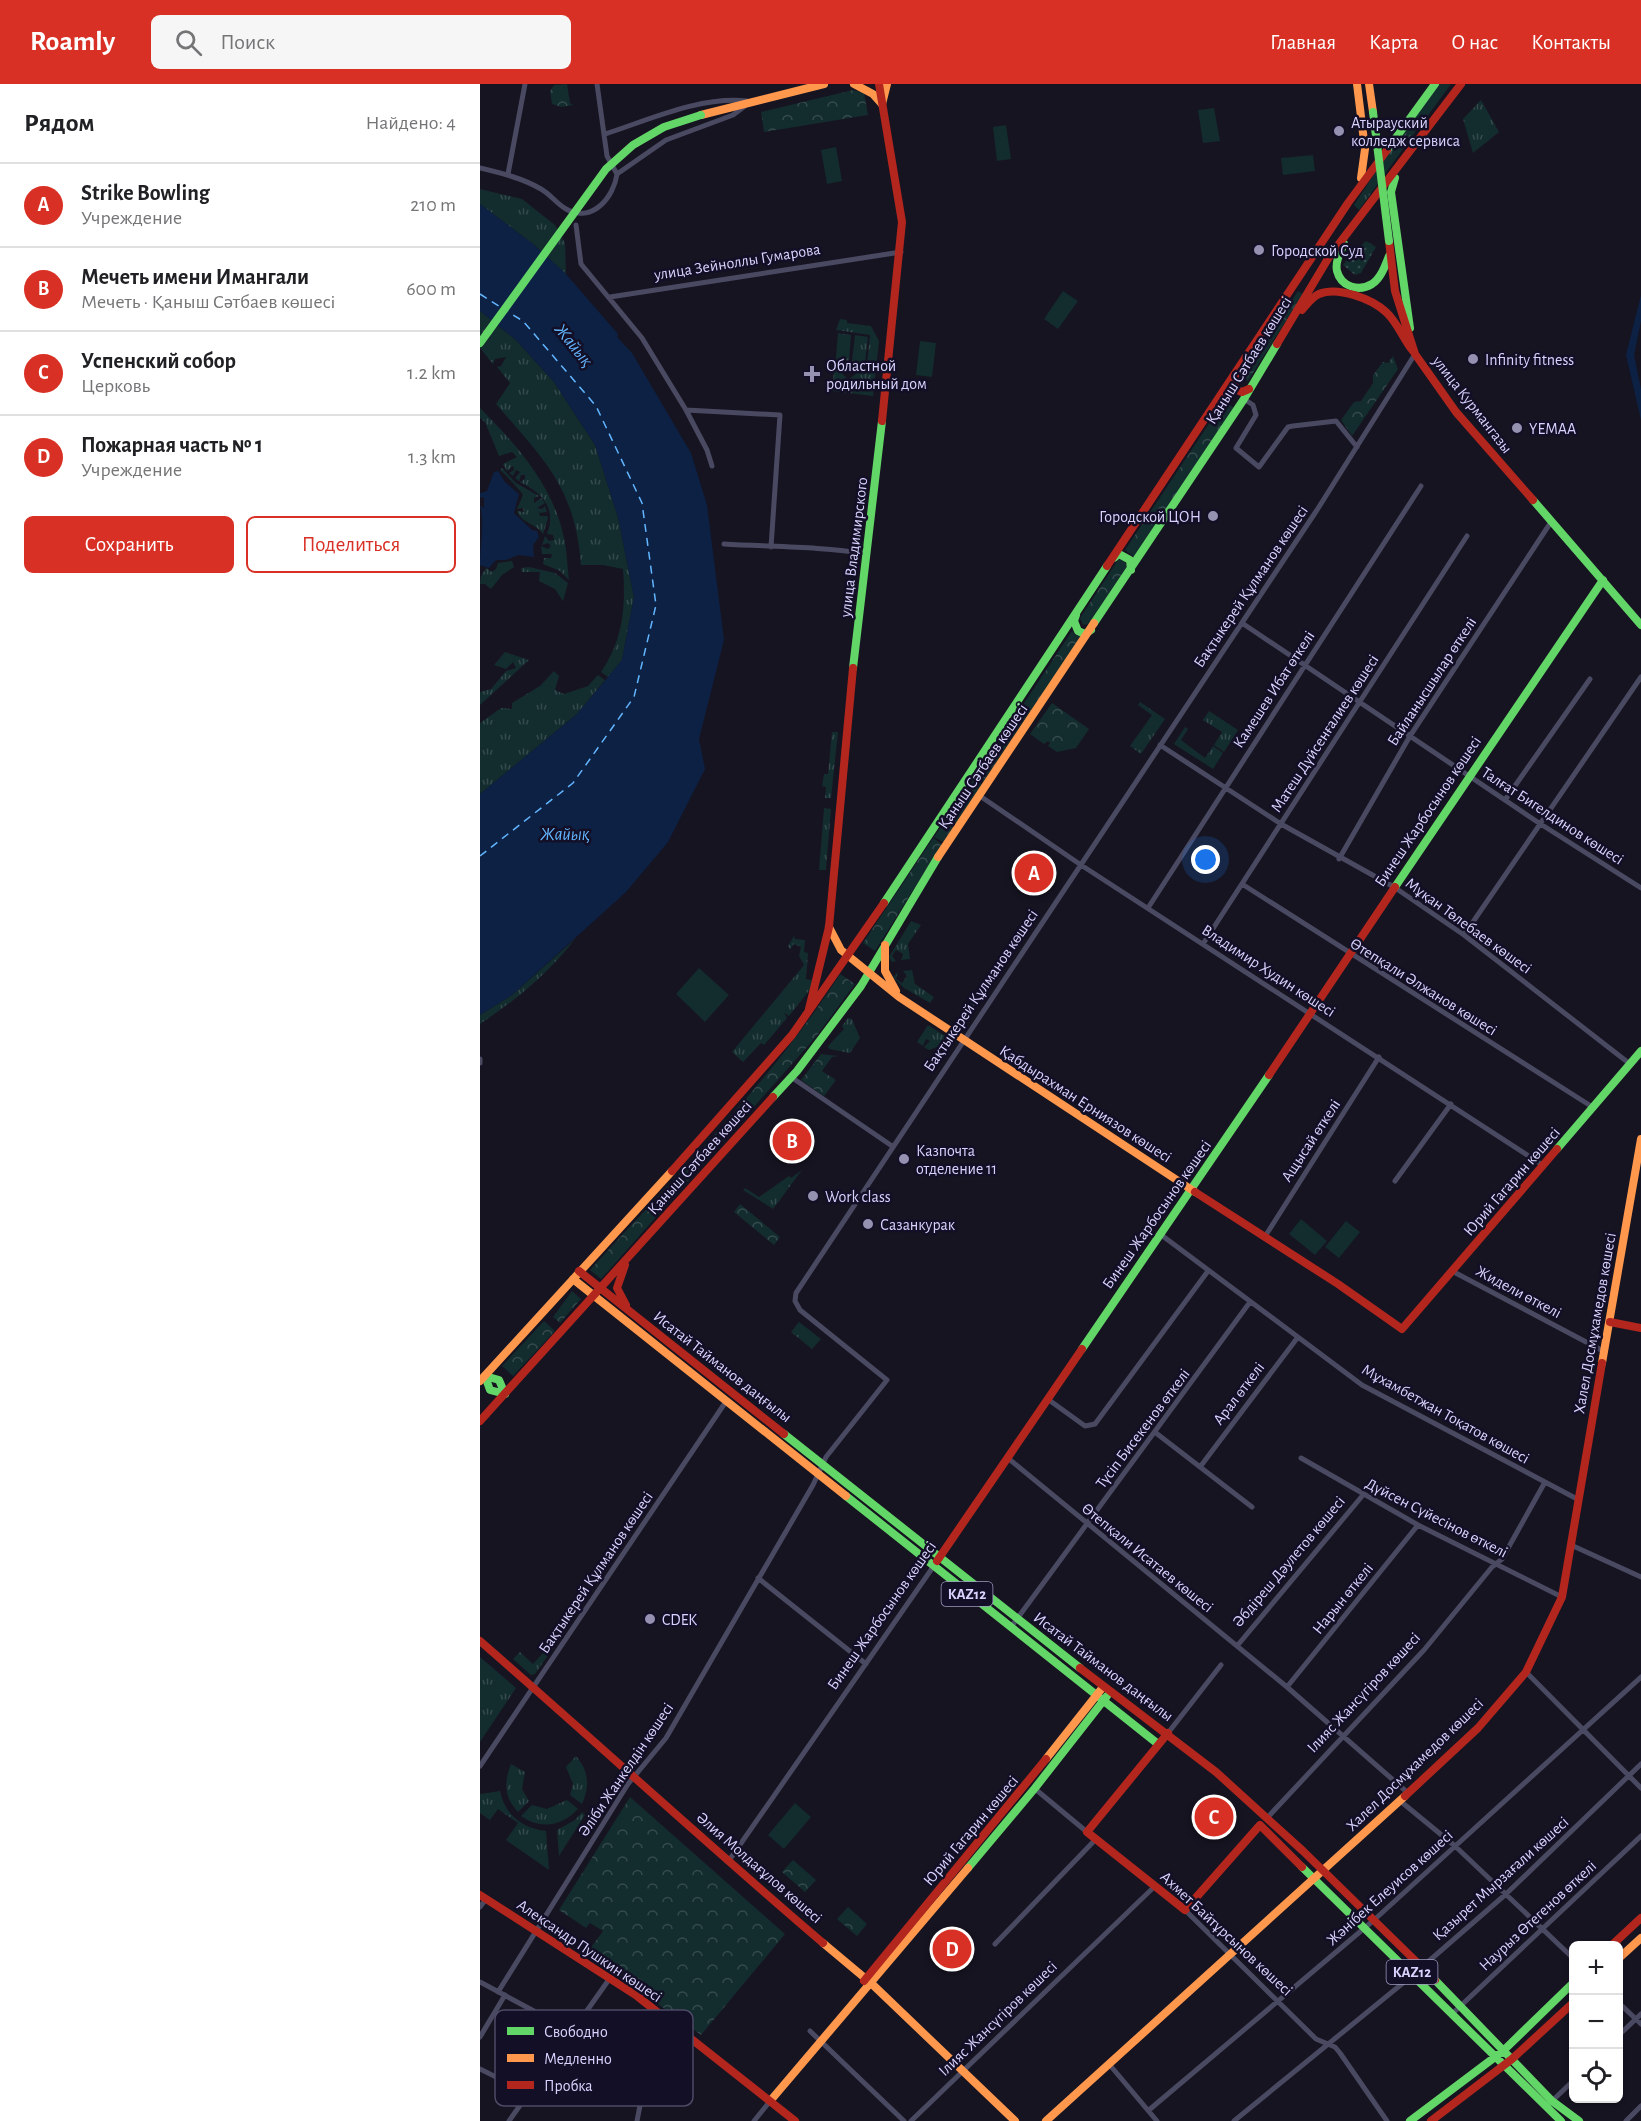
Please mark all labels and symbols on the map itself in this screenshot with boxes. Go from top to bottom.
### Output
place label: Атырауский колледж сервиса [1351,115,1460,149]
marker: Атырауский колледж сервиса [1332,124,1346,138]
street label: улица Зейноллы Гумарова [652,241,822,284]
marker: Городской Суд [1252,243,1266,257]
place label: Городской Суд [1271,243,1363,260]
street label: Қаныш Сәтбаев көшесі [1203,294,1295,427]
water label: Жайық [551,321,596,371]
street label: улица Курмангазы [1428,352,1515,457]
marker: Infinity fitness [1466,352,1480,366]
place label: Infinity fitness [1485,352,1574,369]
place label: Областной родильный дом [826,358,927,392]
marker: Областной родильный дом [803,365,821,383]
marker: YEMAA [1510,421,1524,435]
place label: YEMAA [1529,421,1576,437]
street label: улица Владимирского [837,476,872,619]
street label: Бақтыкерей Құлманов көшесі [1191,503,1311,670]
place label: Городской ЦОН [1099,509,1201,525]
marker: Городской ЦОН [1206,509,1220,523]
street label: Байланысшылар өткелі [1384,614,1479,749]
street label: Камешев Ибат өткелі [1230,628,1318,751]
street label: Матеш Дүйсенғалиев көшесі [1268,652,1382,815]
street label: Қаныш Сәтбаев көшесі [935,701,1031,832]
street label: Бинеш Жарбосынов көшесі [1372,734,1484,890]
street label: Талғат Бигелдинов көшесі [1479,764,1626,868]
water label: Жайық [540,826,590,844]
your location [1191,845,1220,874]
pin: A [1014,850,1054,896]
street label: Мұқан Төлебаев көшесі [1402,875,1534,977]
street label: Бақтыкерей Құлманов көшесі [921,907,1041,1074]
street label: Владимир Худин көшесі [1198,922,1338,1021]
street label: Өтепқали Әлжанов көшесі [1347,935,1500,1039]
street label: Қабдырахман Ерниязов көшесі [997,1042,1174,1165]
street label: Ащысай өткелі [1278,1097,1343,1185]
street label: Қаныш Сәтбаев көшесі [645,1098,755,1218]
pin: B [772,1118,812,1164]
street label: Юрий Гагарин көшесі [1460,1124,1563,1239]
street label: Бинеш Жарбосынов көшесі [1099,1137,1214,1292]
place label: Казпочта отделение 11 [916,1143,997,1177]
marker: Казпочта отделение 11 [897,1152,911,1166]
marker: Work class [806,1189,820,1203]
place label: Work class [825,1189,891,1205]
marker: Сазанкурак [861,1217,875,1231]
place label: Сазанкурак [880,1217,956,1234]
street label: Халел Досмұхамедов көшесі [1571,1231,1619,1415]
street label: Жидели өткелі [1473,1263,1564,1321]
street label: Исатай Тайманов даңғылы [650,1308,794,1426]
street label: Арал өткелі [1210,1359,1267,1428]
street label: Мұхамбетжан Тоқатов көшесі [1359,1361,1532,1467]
street label: Түсіп Бисекенов өткелі [1093,1366,1193,1491]
street label: Дүйсен Сүйесінов өткелі [1363,1475,1510,1561]
street label: Бақтыкерей Құлманов көшесі [536,1489,656,1656]
street label: Әбдіреш Дәулетов көшесі [1230,1493,1349,1631]
street label: Өтепқали Исатаев көшесі [1079,1500,1216,1616]
street label: Бинеш Жарбосынов көшесі [824,1538,939,1693]
street label: Нарын өткелі [1309,1560,1376,1637]
road number: KAZ12 [942,1582,992,1606]
street label: Исатай Тайманов даңғылы [1031,1609,1176,1724]
marker: CDEK [643,1612,657,1626]
place label: CDEK [662,1612,697,1628]
street label: Ілияс Жансүгіров көшесі [1304,1630,1423,1756]
street label: Халел Досмұхамедов көшесі [1343,1695,1486,1834]
street label: Әліби Жанкелдін көшесі [575,1700,676,1839]
street label: Юрий Гагарин көшесі [920,1773,1021,1889]
pin: C [1194,1794,1234,1840]
street label: Әлия Молдағұлов көшесі [694,1809,825,1926]
street label: Қазырет Мырзағали көшесі [1430,1814,1572,1944]
street label: Жәнібек Елеуисов көшесі [1323,1827,1457,1949]
street label: Наурыз Өтегенов өткелі [1476,1857,1600,1975]
street label: Ахмет Байтұрсынов көшесі [1157,1869,1295,1999]
street label: Александр Пушкин көшесі [514,1896,665,2006]
pin: D [932,1926,972,1972]
street label: Ілияс Жансүгіров көшесі [935,1958,1060,2079]
road number: KAZ12 [1386,1960,1438,1984]
legend [495,2010,693,2106]
text: Свободно [544,2024,608,2040]
text: Медленно [544,2051,612,2067]
text: Пробка [544,2078,593,2094]

